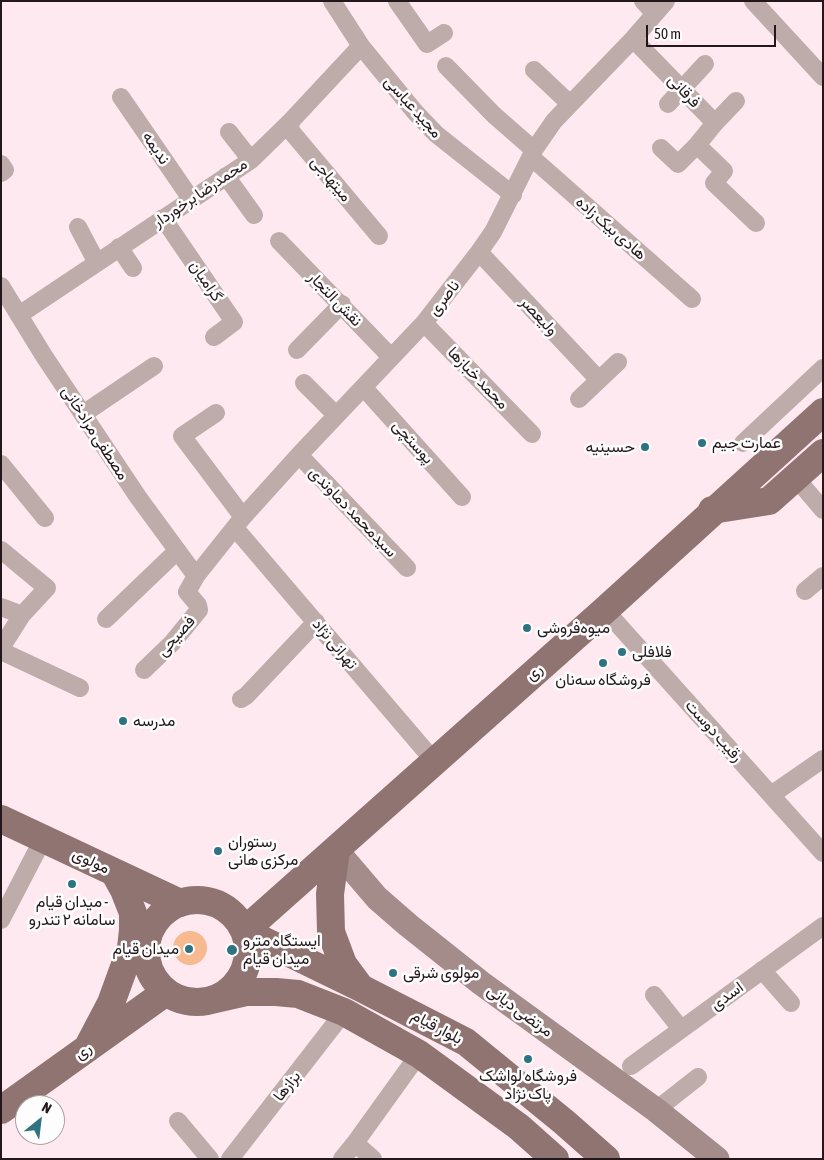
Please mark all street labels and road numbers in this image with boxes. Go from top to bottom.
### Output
street label: فرقانی [664,70,704,112]
street label: مجید عباسی [380,72,446,142]
street label: ندیمه [138,128,174,168]
street label: میتهاجی [307,152,355,206]
street label: محمدرضا برخوردار [149,154,251,232]
street label: هادی بیک زاده [572,192,650,264]
street label: گرامیان [185,257,227,305]
street label: نقش التجار [304,267,366,331]
street label: ناصری [424,276,464,320]
street label: ولیعصر [516,292,562,340]
street label: محمد خبازها [444,343,512,413]
street label: مصطفی مرادخانی [57,382,133,484]
street label: پوستچی [388,416,438,468]
street label: سیدمحمد دماوندی [305,463,401,561]
street label: فصیحی [153,612,199,660]
street label: تهرانی نژاد [308,615,362,673]
street label: ری [521,659,547,685]
street label: رقیب دوست [681,696,747,766]
street label: مولوی [69,844,113,878]
street label: اسدی [707,978,747,1014]
street label: مرتضی دیانی [483,981,557,1041]
street label: بلوار قیام [408,1006,466,1048]
street label: ری [71,1038,95,1064]
street label: بزازها [269,1067,305,1105]

